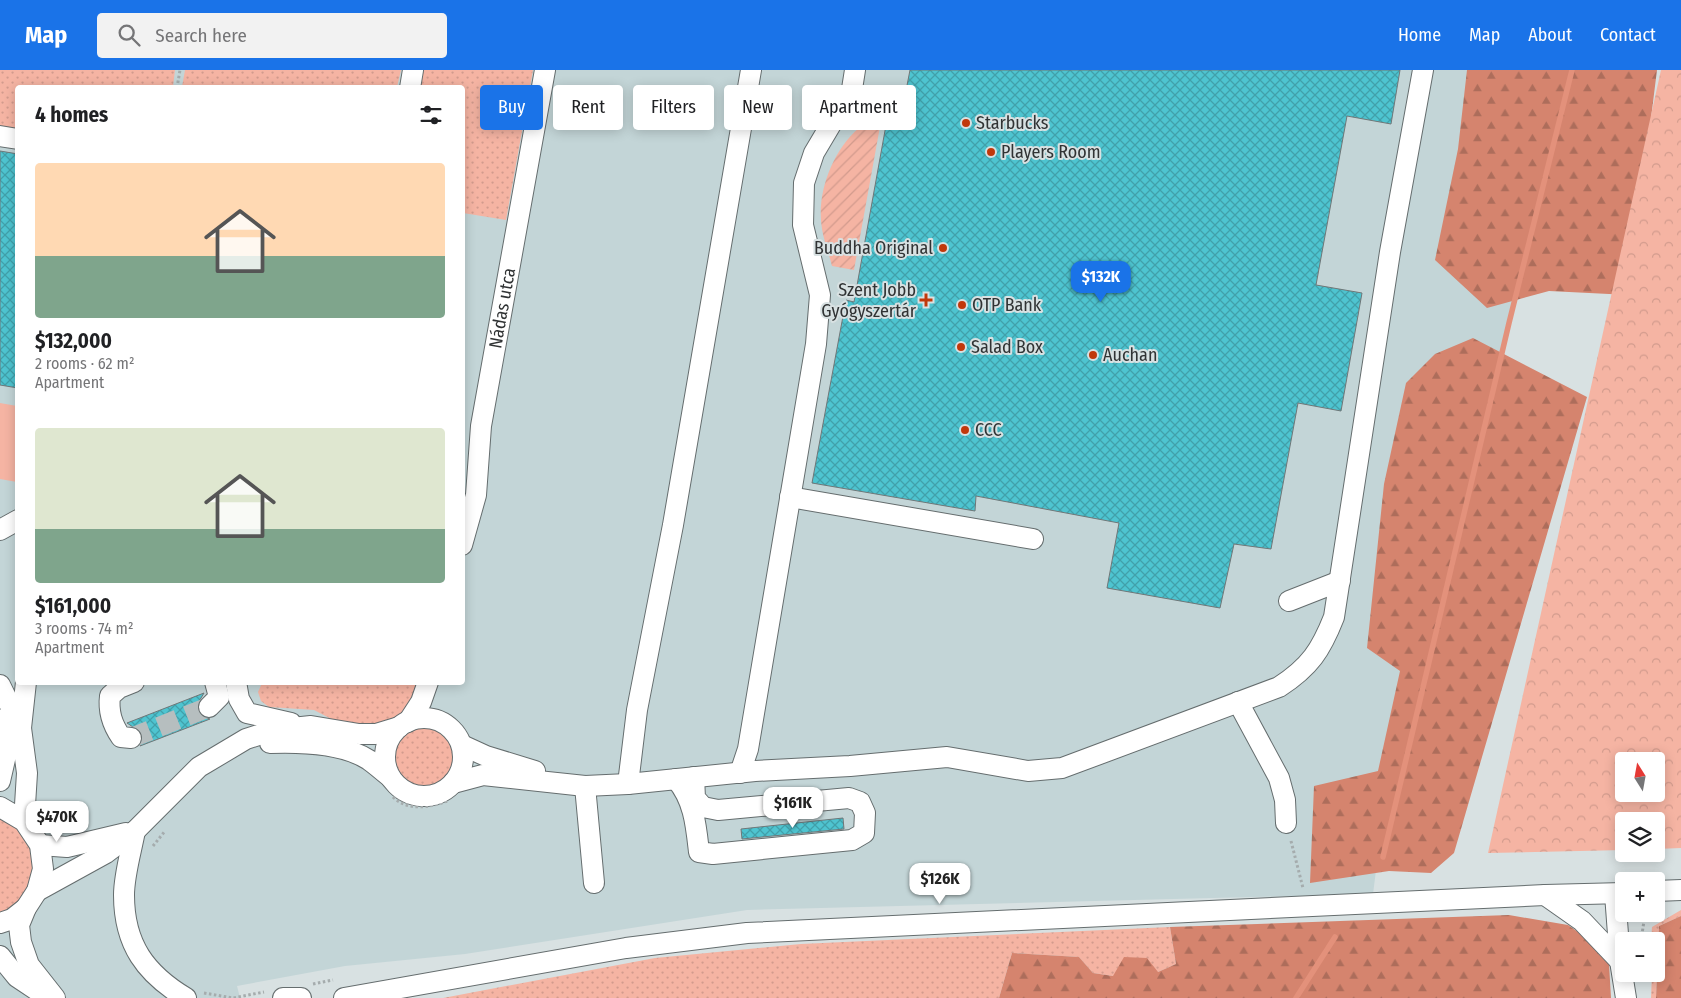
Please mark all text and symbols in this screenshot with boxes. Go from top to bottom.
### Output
search box [97,13,447,58]
text: Map [25,21,67,49]
icon: search [115,21,143,49]
text: Search here [155,24,247,47]
text: Home [1398,24,1441,46]
text: Map [1469,24,1500,46]
text: About [1528,24,1572,46]
text: Contact [1600,24,1656,46]
chip: Buy [480,85,543,130]
chip: Rent [553,85,623,130]
chip: Filters [633,85,714,130]
chip: New [724,85,792,130]
chip: Apartment [802,85,916,130]
icon: filters [417,101,445,129]
text: 4 homes [35,102,108,128]
place label: Starbucks [976,112,1049,134]
marker: Starbucks [960,117,972,129]
place label: Players Room [1001,141,1101,163]
marker: Players Room [985,146,997,158]
icon: home [195,196,285,286]
place label: Buddha Original [814,237,933,259]
marker: Buddha Original [937,242,949,254]
pin: $132K [1066,260,1136,303]
street label: Nádas utca [484,266,520,350]
text: $132K [1082,267,1120,286]
place label: Szent Jobb Gyógyszertár [821,279,917,322]
marker: Szent Jobb Gyógyszertár [920,294,932,306]
place label: OTP Bank [972,294,1042,316]
marker: OTP Bank [956,299,968,311]
text: $132,000 [35,328,112,354]
place label: Salad Box [971,336,1043,358]
marker: Salad Box [955,341,967,353]
place label: Auchan [1103,344,1157,366]
marker: Auchan [1087,349,1099,361]
text: 2 rooms · 62 m² [35,354,134,373]
text: Apartment [35,373,104,392]
place label: CCC [975,419,1002,441]
marker: CCC [959,424,971,436]
icon: home [195,461,285,551]
text: $161,000 [35,593,111,619]
text: 3 rooms · 74 m² [35,619,133,638]
text: Apartment [35,638,104,657]
north arrow [1615,752,1665,802]
map controls [1615,752,1665,982]
pin: $161K [758,786,828,829]
text: $161K [774,793,812,812]
pin: $470K [22,800,92,843]
text: $470K [37,807,77,826]
button: layers [1615,812,1665,862]
pin: $126K [905,862,975,905]
text: $126K [920,869,960,888]
button: + [1615,872,1665,922]
button: − [1615,932,1665,982]

